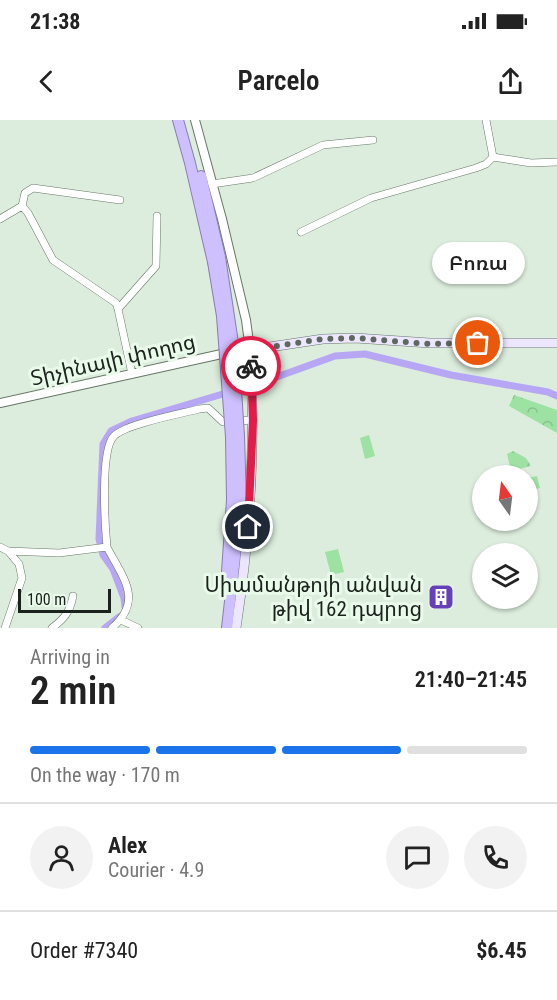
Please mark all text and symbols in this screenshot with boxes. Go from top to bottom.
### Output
text: 21:38 [30,9,81,34]
icon: back [30,65,63,98]
text: Parcelo [238,65,319,97]
icon: share [494,65,527,98]
callout: Բոռա [432,241,524,283]
text: Բոռա [449,251,508,275]
pin [452,317,503,368]
icon: bag [461,326,494,359]
street label: Տիչինայի փողոց [28,329,198,391]
courier [221,336,281,396]
icon: bike [235,350,268,383]
north arrow [472,465,538,531]
map controls [472,465,538,609]
pin [222,501,273,552]
icon: home [231,510,264,543]
button: layers [472,543,538,609]
place label: Սիամանթոյի անվան թիվ 162 դպրոց [205,573,422,621]
building icon: Սիամանթոյի անվան թիվ 162 դպրոց [426,582,456,612]
scale bar [18,586,111,613]
text: 100 m [27,590,66,609]
text: Arriving in [30,645,110,669]
text: 21:40–21:45 [415,667,527,692]
text: 2 min [30,668,116,714]
text: On the way · 170 m [30,763,180,787]
button: person [30,826,93,889]
button: chat [386,826,449,889]
button: phone [464,826,527,889]
text: Alex [108,833,147,858]
text: Courier · 4.9 [108,858,204,882]
text: Order #7340 [30,938,138,963]
text: $6.45 [476,938,527,963]

